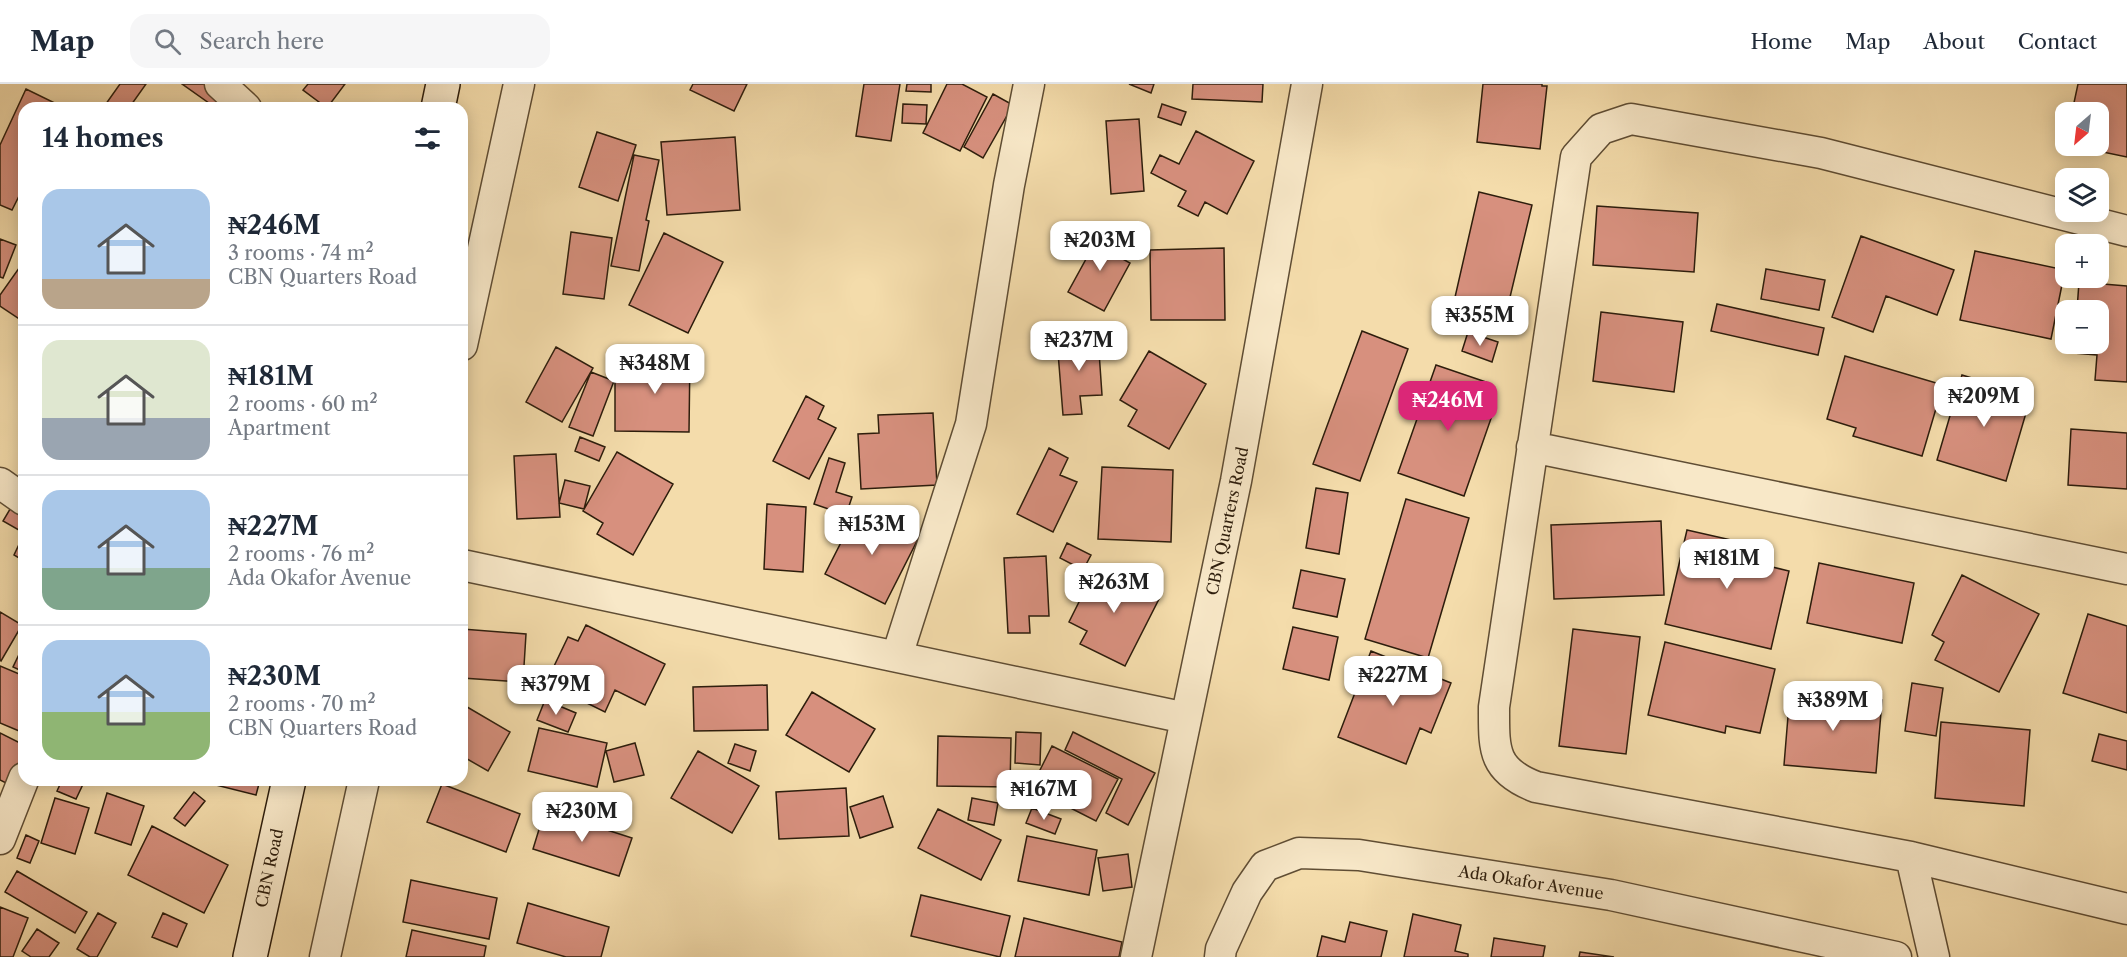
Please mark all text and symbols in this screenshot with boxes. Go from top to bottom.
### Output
search box [130,14,550,68]
text: Map [30,24,94,58]
icon: search [151,25,184,58]
text: Search here [199,28,324,55]
text: Home [1751,29,1812,54]
text: Map [1845,29,1890,54]
text: About [1923,29,1985,54]
text: Contact [2018,29,2097,54]
north arrow [2055,102,2109,156]
map controls [2055,102,2109,354]
text: 14 homes [42,122,164,154]
icon: filters [411,122,444,155]
button: layers [2055,168,2109,222]
text: ₦246M [228,209,321,241]
icon: home [90,213,162,285]
pin: ₦203M [1058,221,1142,272]
text: ₦203M [1064,228,1136,252]
button: + [2055,234,2109,288]
text: 3 rooms · 74 m² [228,241,374,265]
text: CBN Quarters Road [228,265,417,289]
pin: ₦355M [1438,296,1522,347]
button: − [2055,300,2109,354]
text: ₦355M [1445,303,1515,327]
pin: ₦237M [1037,321,1121,372]
text: ₦237M [1044,328,1114,352]
pin: ₦348M [613,344,697,395]
text: ₦348M [619,351,691,375]
text: ₦181M [228,360,314,392]
icon: home [90,364,162,436]
pin: ₦209M [1942,377,2026,428]
pin: ₦246M [1406,381,1490,432]
text: ₦209M [1948,384,2020,408]
text: ₦246M [1412,388,1484,412]
text: 2 rooms · 60 m² [228,392,378,416]
text: Apartment [228,416,331,440]
street label: CBN Quarters Road [1201,445,1253,597]
pin: ₦153M [830,505,914,556]
text: ₦227M [228,510,319,542]
text: ₦153M [838,512,906,536]
icon: home [90,514,162,586]
pin: ₦181M [1685,539,1769,590]
text: 2 rooms · 76 m² [228,542,374,566]
text: ₦181M [1694,546,1760,570]
pin: ₦263M [1072,563,1156,614]
text: Ada Okafor Avenue [228,566,411,590]
text: ₦263M [1079,570,1149,594]
pin: ₦227M [1351,656,1435,707]
text: ₦230M [228,660,321,692]
text: ₦227M [1358,663,1428,687]
icon: home [90,664,162,736]
pin: ₦379M [514,665,598,716]
text: ₦379M [521,672,591,696]
pin: ₦389M [1791,681,1875,732]
text: ₦389M [1797,688,1869,712]
text: 2 rooms · 70 m² [228,692,376,716]
text: CBN Quarters Road [228,716,417,740]
pin: ₦167M [1002,770,1086,821]
text: ₦167M [1011,777,1077,801]
pin: ₦230M [540,792,624,843]
text: ₦230M [546,799,618,823]
street label: CBN Road [251,826,287,909]
street label: Ada Okafor Avenue [1456,860,1605,903]

